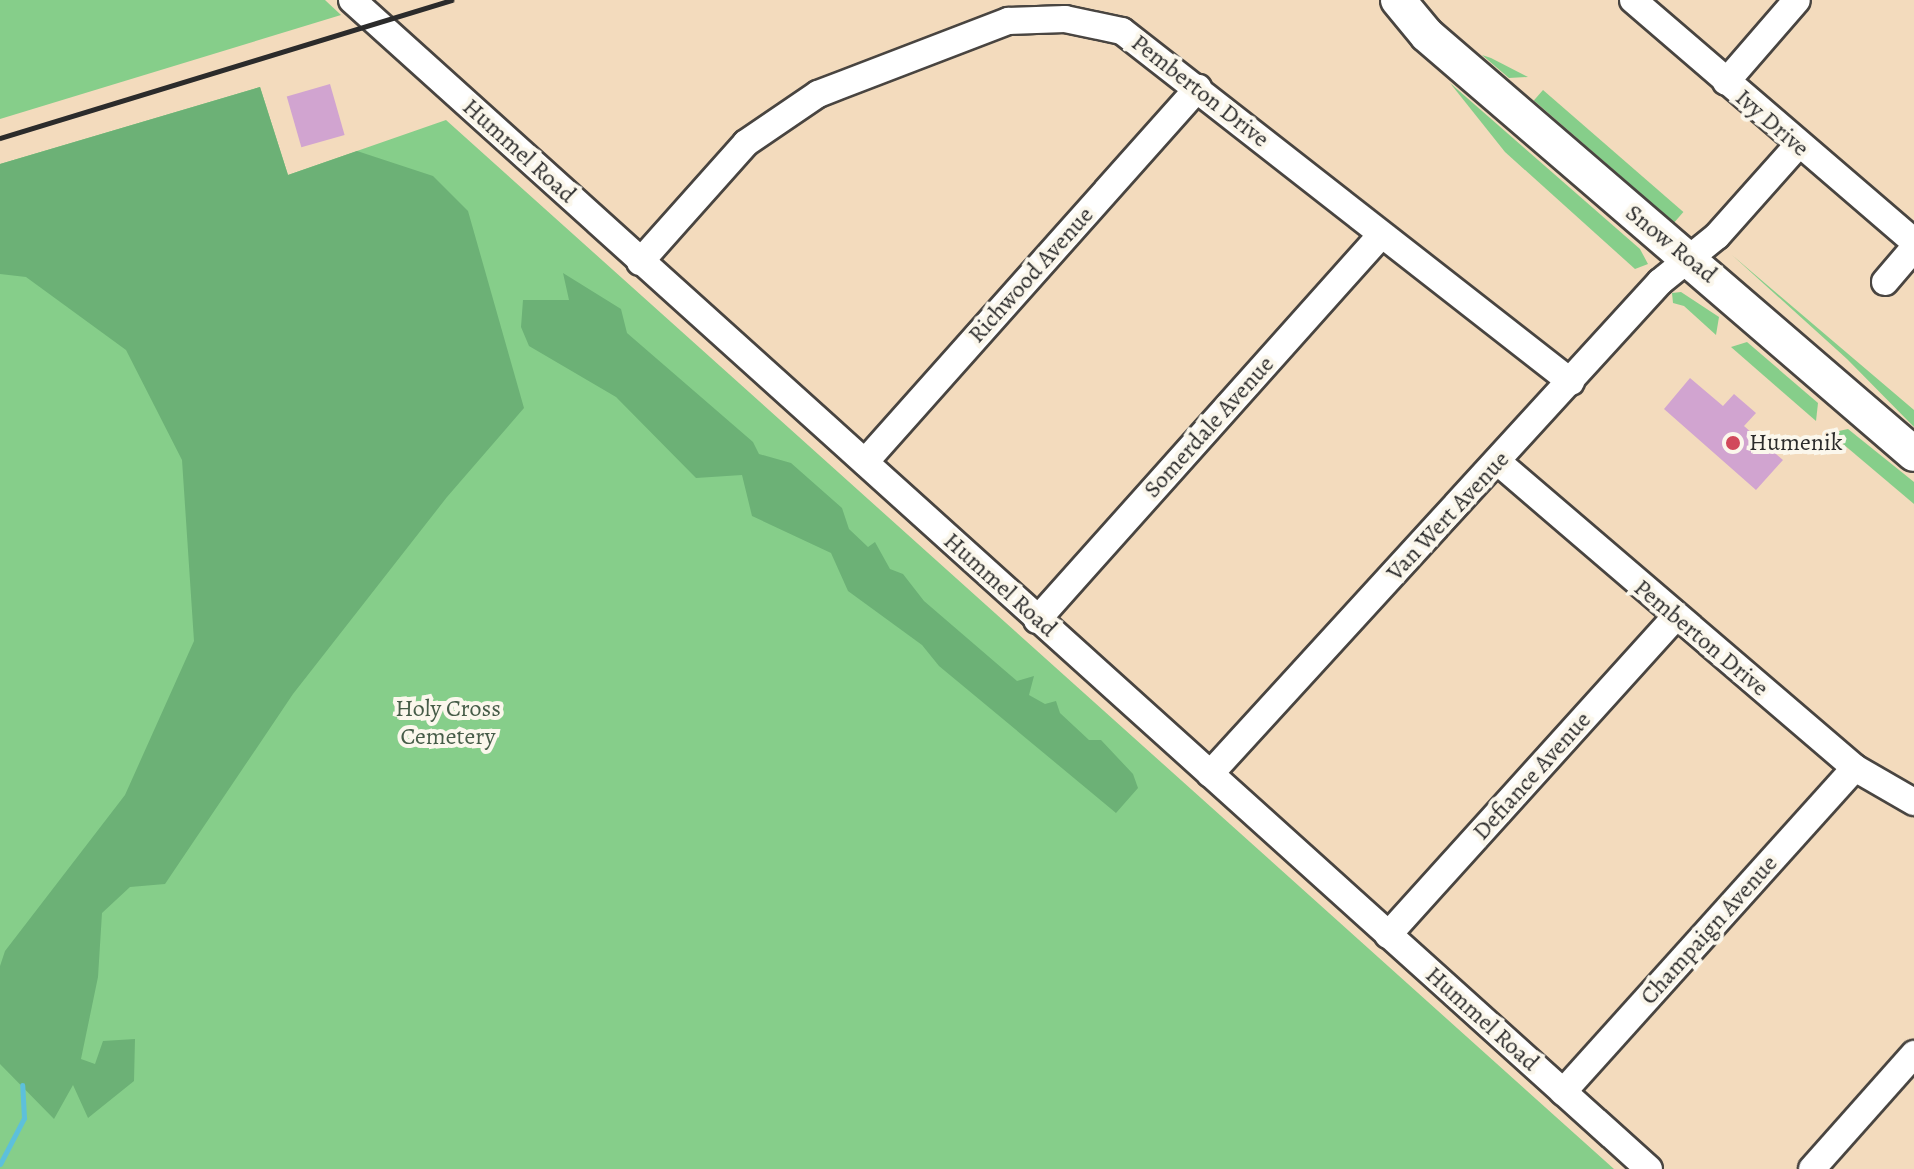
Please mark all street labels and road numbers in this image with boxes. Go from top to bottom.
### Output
street label: Pemberton Drive [1125,28,1275,154]
street label: Ivy Drive [1729,83,1815,163]
street label: Hummel Road [456,93,582,209]
street label: Snow Road [1620,199,1722,289]
street label: Richwood Avenue [962,201,1100,349]
street label: Somerdale Avenue [1138,350,1280,504]
street label: Van Wert Avenue [1381,445,1515,587]
street label: Hummel Road [937,527,1063,643]
street label: Pemberton Drive [1628,573,1774,703]
street label: Defiance Avenue [1467,706,1597,846]
street label: Champaign Avenue [1634,849,1784,1011]
street label: Hummel Road [1419,961,1545,1077]

